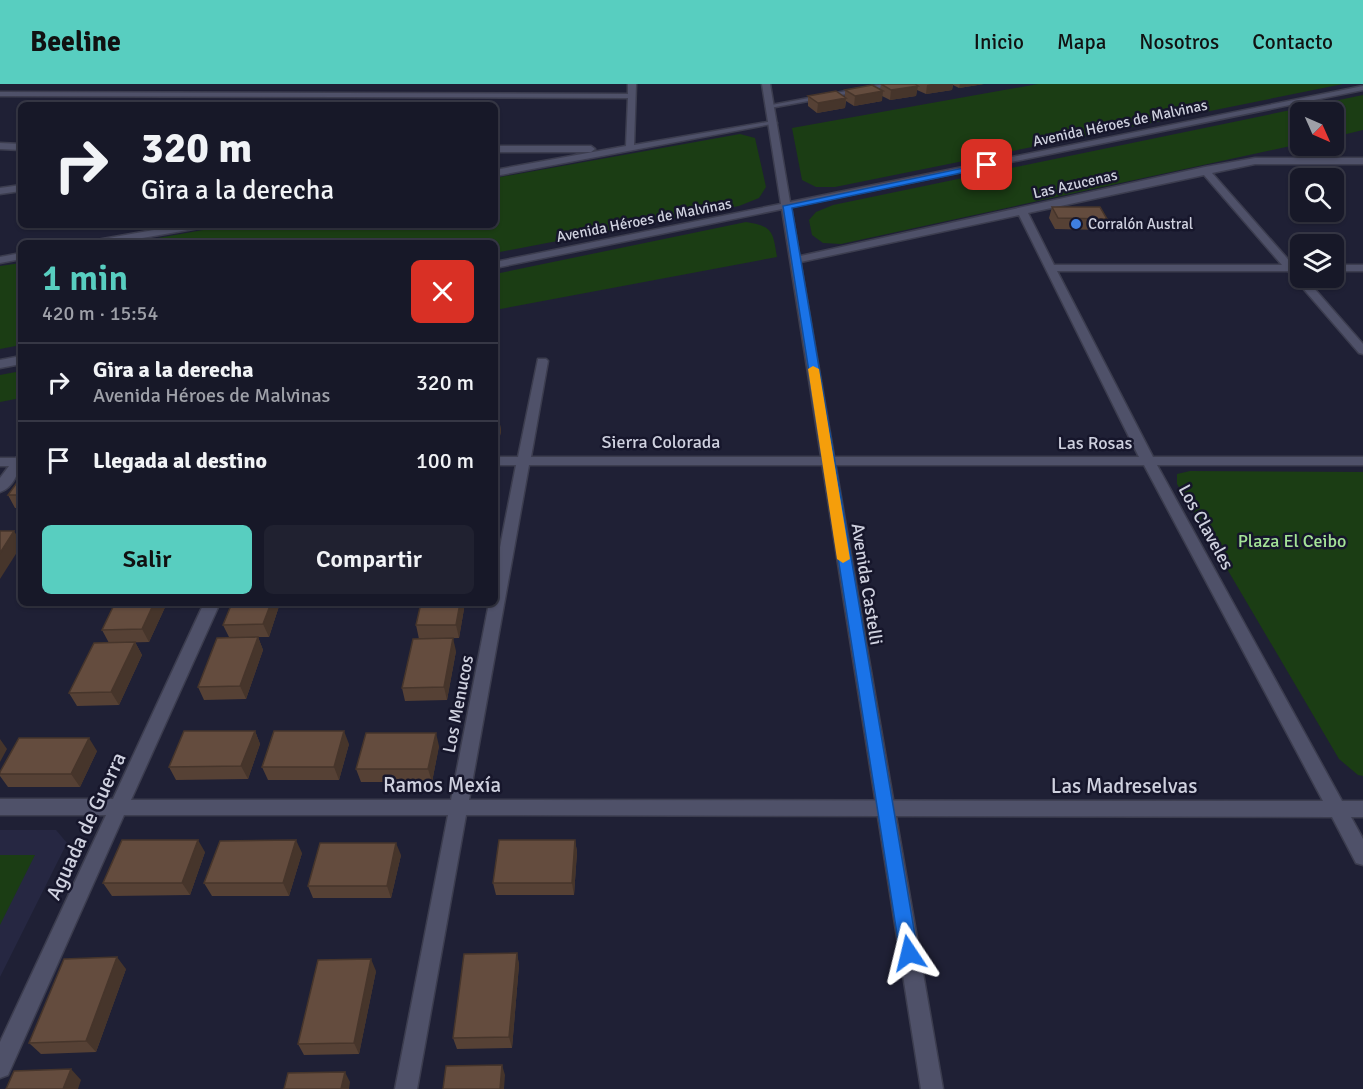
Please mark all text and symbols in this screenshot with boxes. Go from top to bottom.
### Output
text: Beeline [30,25,121,59]
text: Inicio [974,29,1024,55]
text: Mapa [1057,29,1106,55]
text: Nosotros [1139,29,1219,55]
text: Contacto [1252,29,1333,55]
street label: Avenida Héroes de Malvinas [1031,96,1209,150]
north arrow [1290,102,1344,156]
map controls [1290,102,1344,288]
text: 320 m [141,123,252,174]
icon: right [42,126,120,204]
pin [961,139,1012,190]
icon: arrive [970,148,1003,181]
street label: Las Azucenas [1031,165,1119,202]
button: search [1290,168,1344,222]
text: Gira a la derecha [141,174,334,207]
street label: Avenida Héroes de Malvinas [555,194,733,246]
place label: Corralón Austral [1088,215,1193,233]
marker: Corralón Austral [1069,217,1083,231]
button: layers [1290,234,1344,288]
text: 1 min [42,256,128,301]
button: close [411,260,474,323]
text: 420 m · 15:54 [42,301,158,326]
text: Gira a la derecha [93,356,254,383]
icon: right [42,366,75,399]
text: 320 m [416,369,474,396]
text: Avenida Héroes de Malvinas [93,383,330,408]
street label: Sierra Colorada [602,431,720,453]
street label: Las Rosas [1058,432,1133,454]
icon: arrive [42,444,75,477]
text: Llegada al destino [93,447,267,474]
text: 100 m [416,447,474,474]
street label: Los Claveles [1174,481,1238,574]
street label: Avenida Castelli [847,522,887,646]
button: Salir [42,525,252,594]
button: Compartir [264,525,474,594]
park label: Plaza El Ceibo [1238,530,1346,552]
street label: Los Menucos [438,653,478,755]
street label: Aguada de Guerra [40,748,132,904]
street label: Ramos Mexía [383,772,501,798]
street label: Las Madreselvas [1051,773,1197,799]
position arrow [877,921,941,985]

